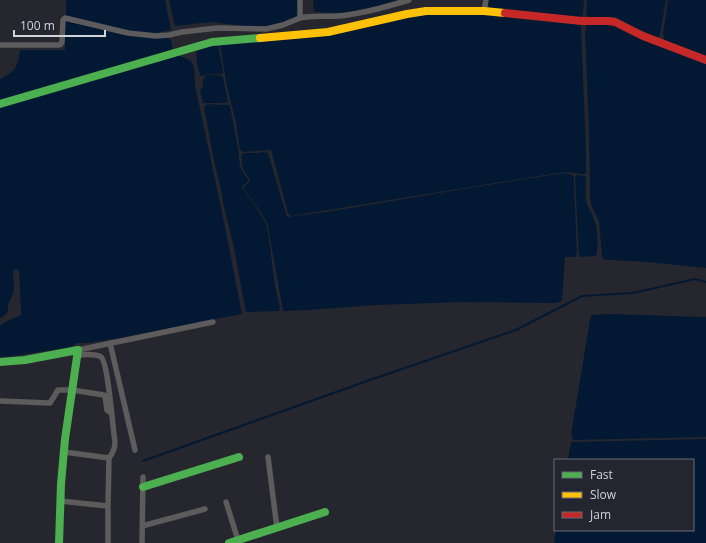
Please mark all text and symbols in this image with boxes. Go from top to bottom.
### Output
scale bar [14,12,105,38]
text: 100 m [20,17,55,34]
legend [554,459,694,531]
text: Fast [590,466,613,483]
text: Slow [590,486,617,503]
text: Jam [589,506,611,523]

